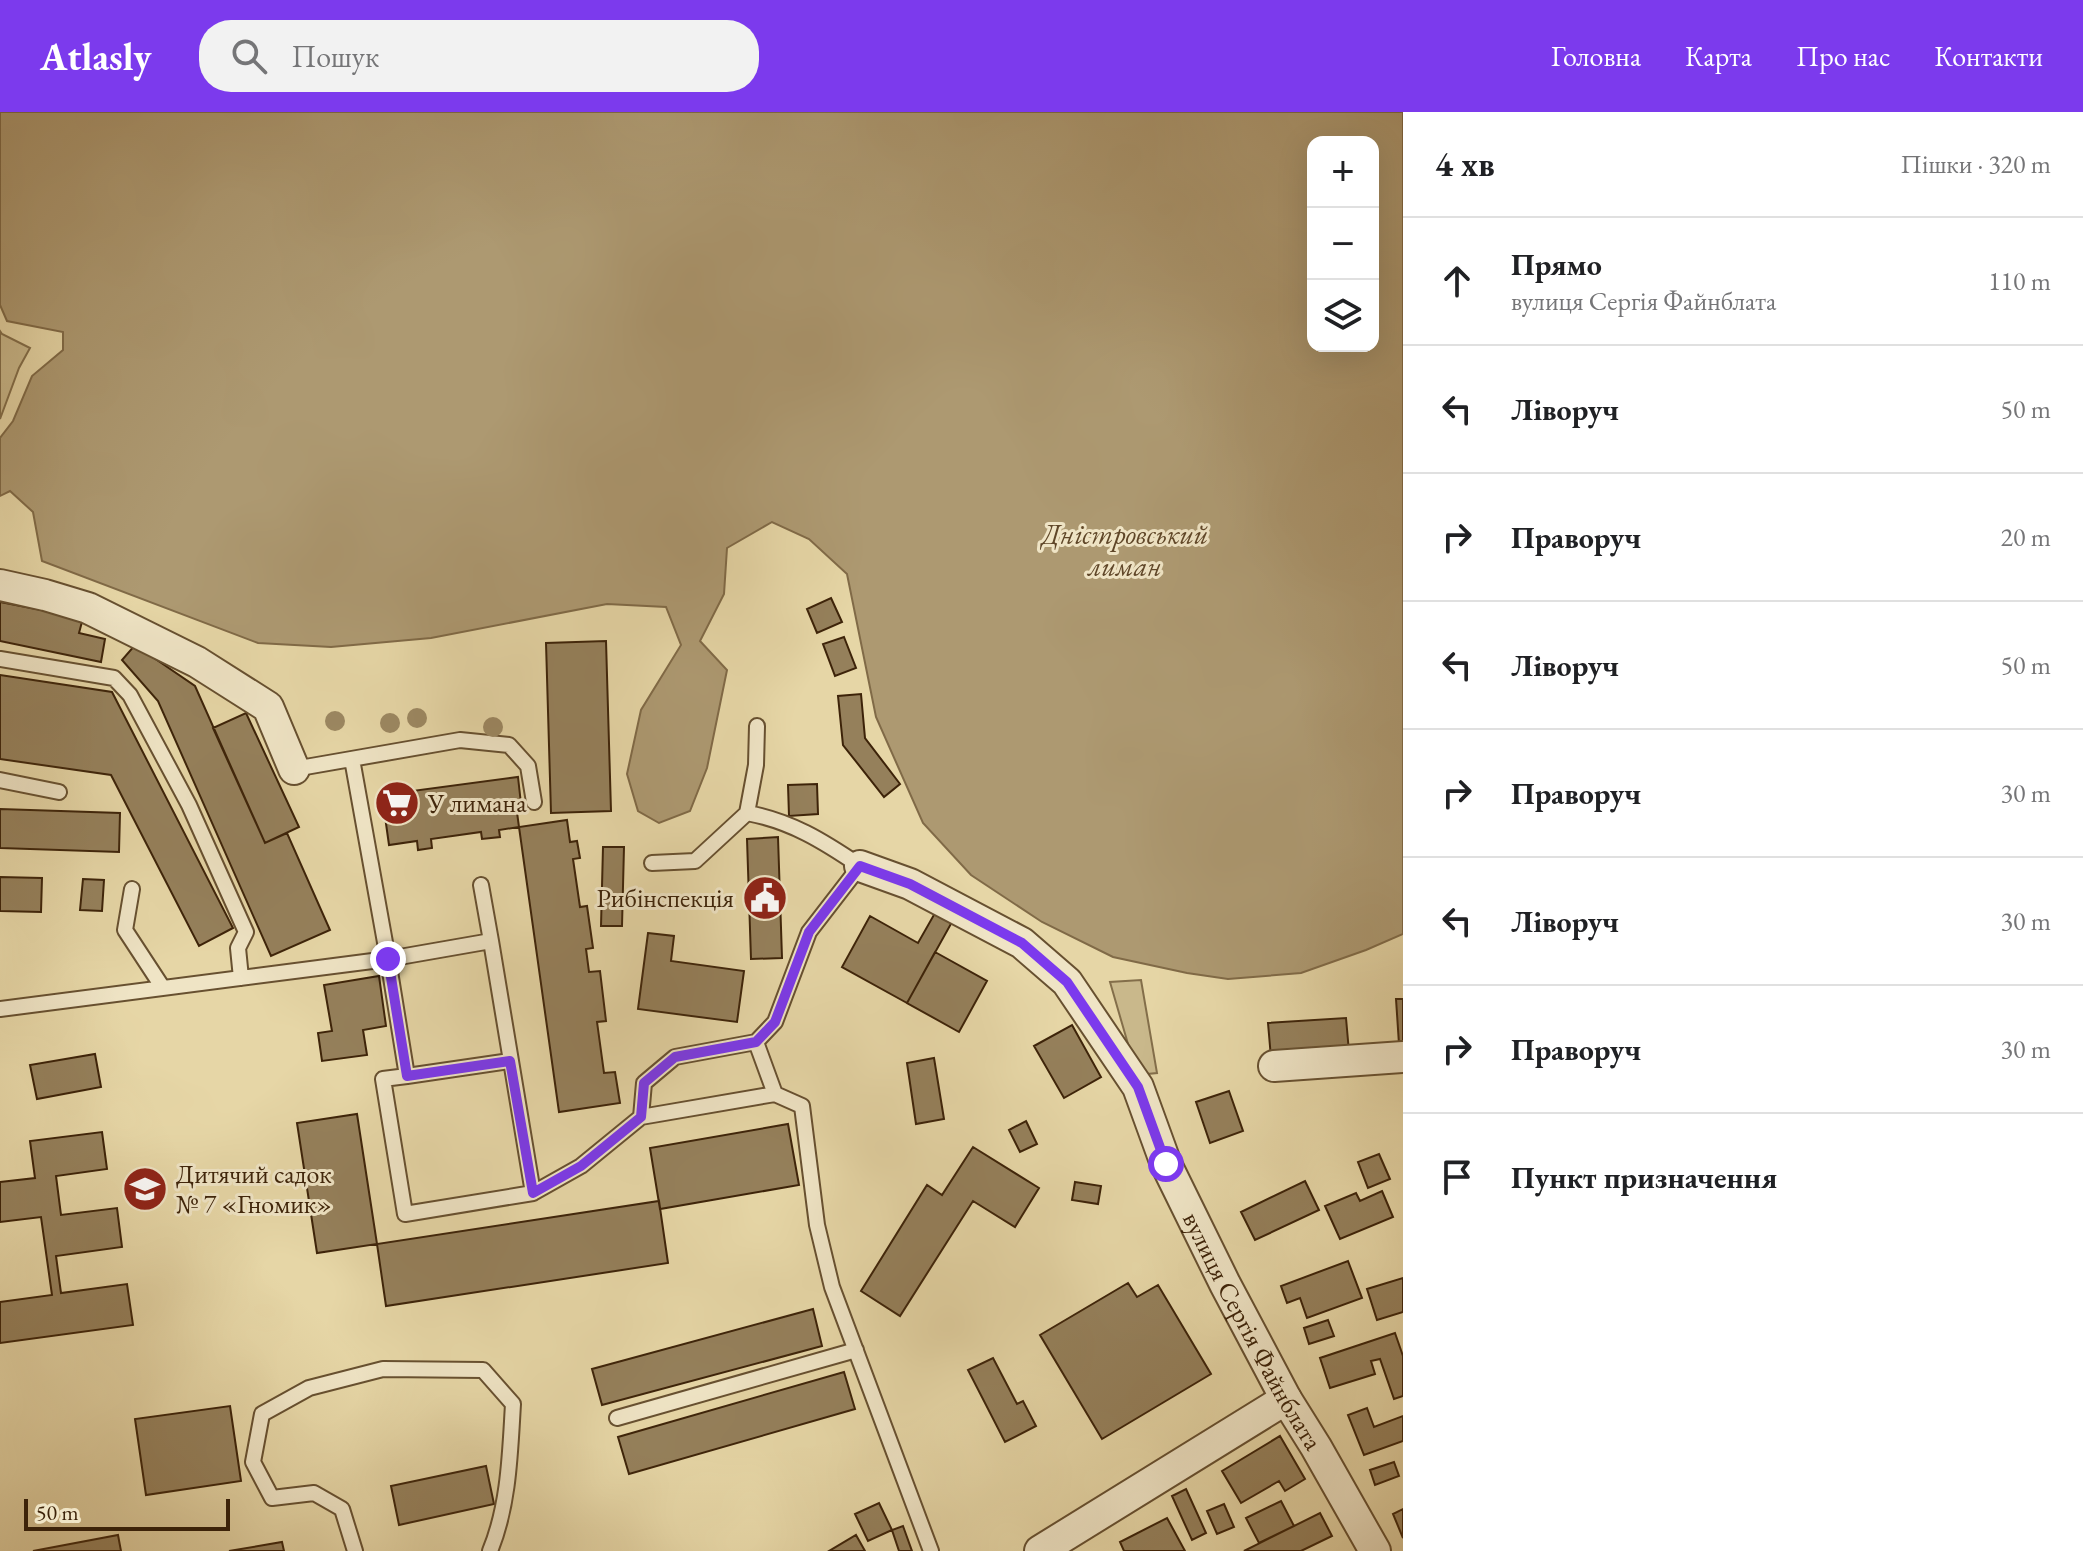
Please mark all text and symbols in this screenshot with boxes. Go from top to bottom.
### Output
search box [199,20,759,92]
text: Atlasly [40,32,151,81]
icon: search [227,34,271,78]
text: Пошук [291,37,379,76]
text: Головна [1551,38,1641,74]
text: Карта [1685,38,1752,74]
text: Про нас [1796,38,1890,74]
text: Контакти [1934,38,2043,74]
map controls [1307,136,1379,352]
button: + [1307,136,1379,208]
text: 4 хв [1435,142,1495,186]
text: Пішки · 320 m [1900,147,2051,181]
button: − [1307,208,1379,280]
text: Прямо [1511,245,1602,284]
icon: ahead [1435,259,1479,303]
text: 110 m [1988,264,2051,298]
button: layers [1307,280,1379,352]
text: вулиця Сергія Файнблата [1511,284,1776,318]
icon: left [1435,387,1479,431]
text: Ліворуч [1511,390,1619,429]
text: 50 m [2001,392,2051,426]
icon: right [1435,515,1479,559]
water label: Дністровський лиман [1040,516,1208,584]
text: Праворуч [1511,518,1641,557]
text: 20 m [2001,520,2051,554]
icon: left [1435,643,1479,687]
text: Ліворуч [1511,646,1619,685]
text: 50 m [2001,648,2051,682]
icon: right [1435,771,1479,815]
text: Праворуч [1511,774,1641,813]
text: 30 m [2001,776,2051,810]
supermarket icon: У лимана [373,779,421,827]
place label: У лимана [427,786,527,820]
public building icon: Рибінспекція [741,874,789,922]
place label: Рибінспекція [597,881,734,915]
icon: left [1435,899,1479,943]
text: Ліворуч [1511,902,1619,941]
text: 30 m [2001,904,2051,938]
route end [370,941,406,977]
icon: right [1435,1027,1479,1071]
text: Праворуч [1511,1030,1641,1069]
text: 30 m [2001,1032,2051,1066]
route start [1148,1146,1184,1182]
icon: arrive [1435,1155,1479,1199]
place label: Дитячий садок № 7 «Гномик» [176,1157,332,1221]
text: Пункт призначення [1511,1158,1777,1197]
school or university icon: Дитячий садок № 7 «Гномик» [121,1165,169,1213]
street label: вулиця Сергія Файнблата [1175,1206,1331,1457]
scale bar [24,1495,230,1531]
text: 50 m [36,1498,79,1527]

